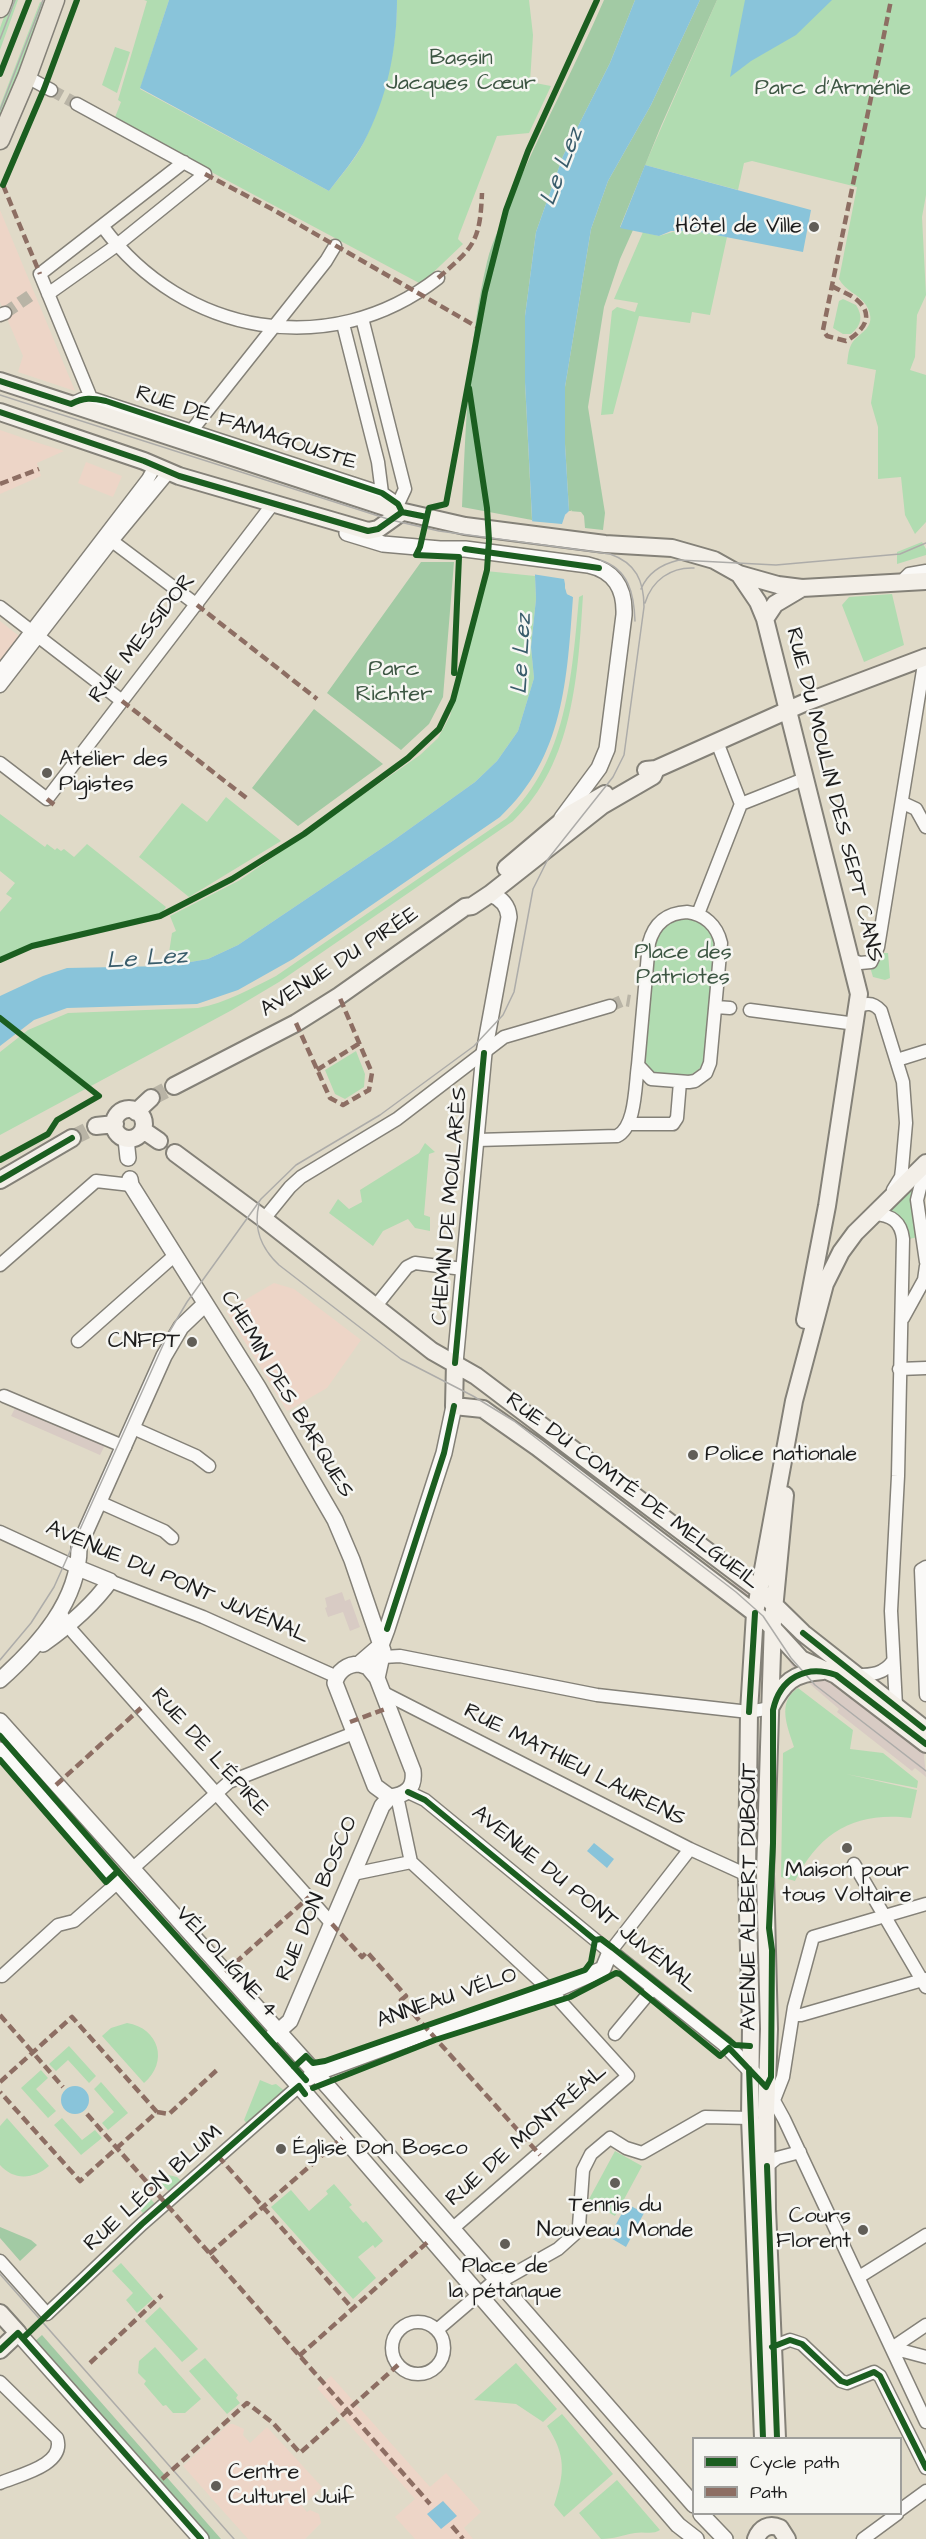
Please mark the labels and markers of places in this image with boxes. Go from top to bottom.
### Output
place label: Hôtel de Ville [675,214,802,240]
marker: Hôtel de Ville [807,220,821,234]
place label: Atelier des Pigistes [59,747,168,798]
marker: Atelier des Pigistes [40,766,54,780]
place label: CNFPT [108,1329,180,1355]
marker: CNFPT [185,1335,199,1349]
place label: Police nationale [705,1442,857,1468]
marker: Police nationale [686,1448,700,1462]
marker: Maison pour tous Voltaire [840,1841,854,1855]
place label: Maison pour tous Voltaire [782,1858,912,1910]
place label: Église Don Bosco [293,2136,468,2162]
marker: Église Don Bosco [274,2142,288,2156]
marker: Tennis du Nouveau Monde [608,2176,622,2190]
place label: Tennis du Nouveau Monde [537,2193,693,2244]
place label: Cours Florent [776,2204,851,2256]
marker: Cours Florent [856,2223,870,2237]
marker: Place de la pétanque [498,2237,512,2251]
place label: Place de la pétanque [448,2254,562,2306]
place label: Centre Culturel Juif [228,2460,354,2512]
marker: Centre Culturel Juif [209,2479,223,2493]

